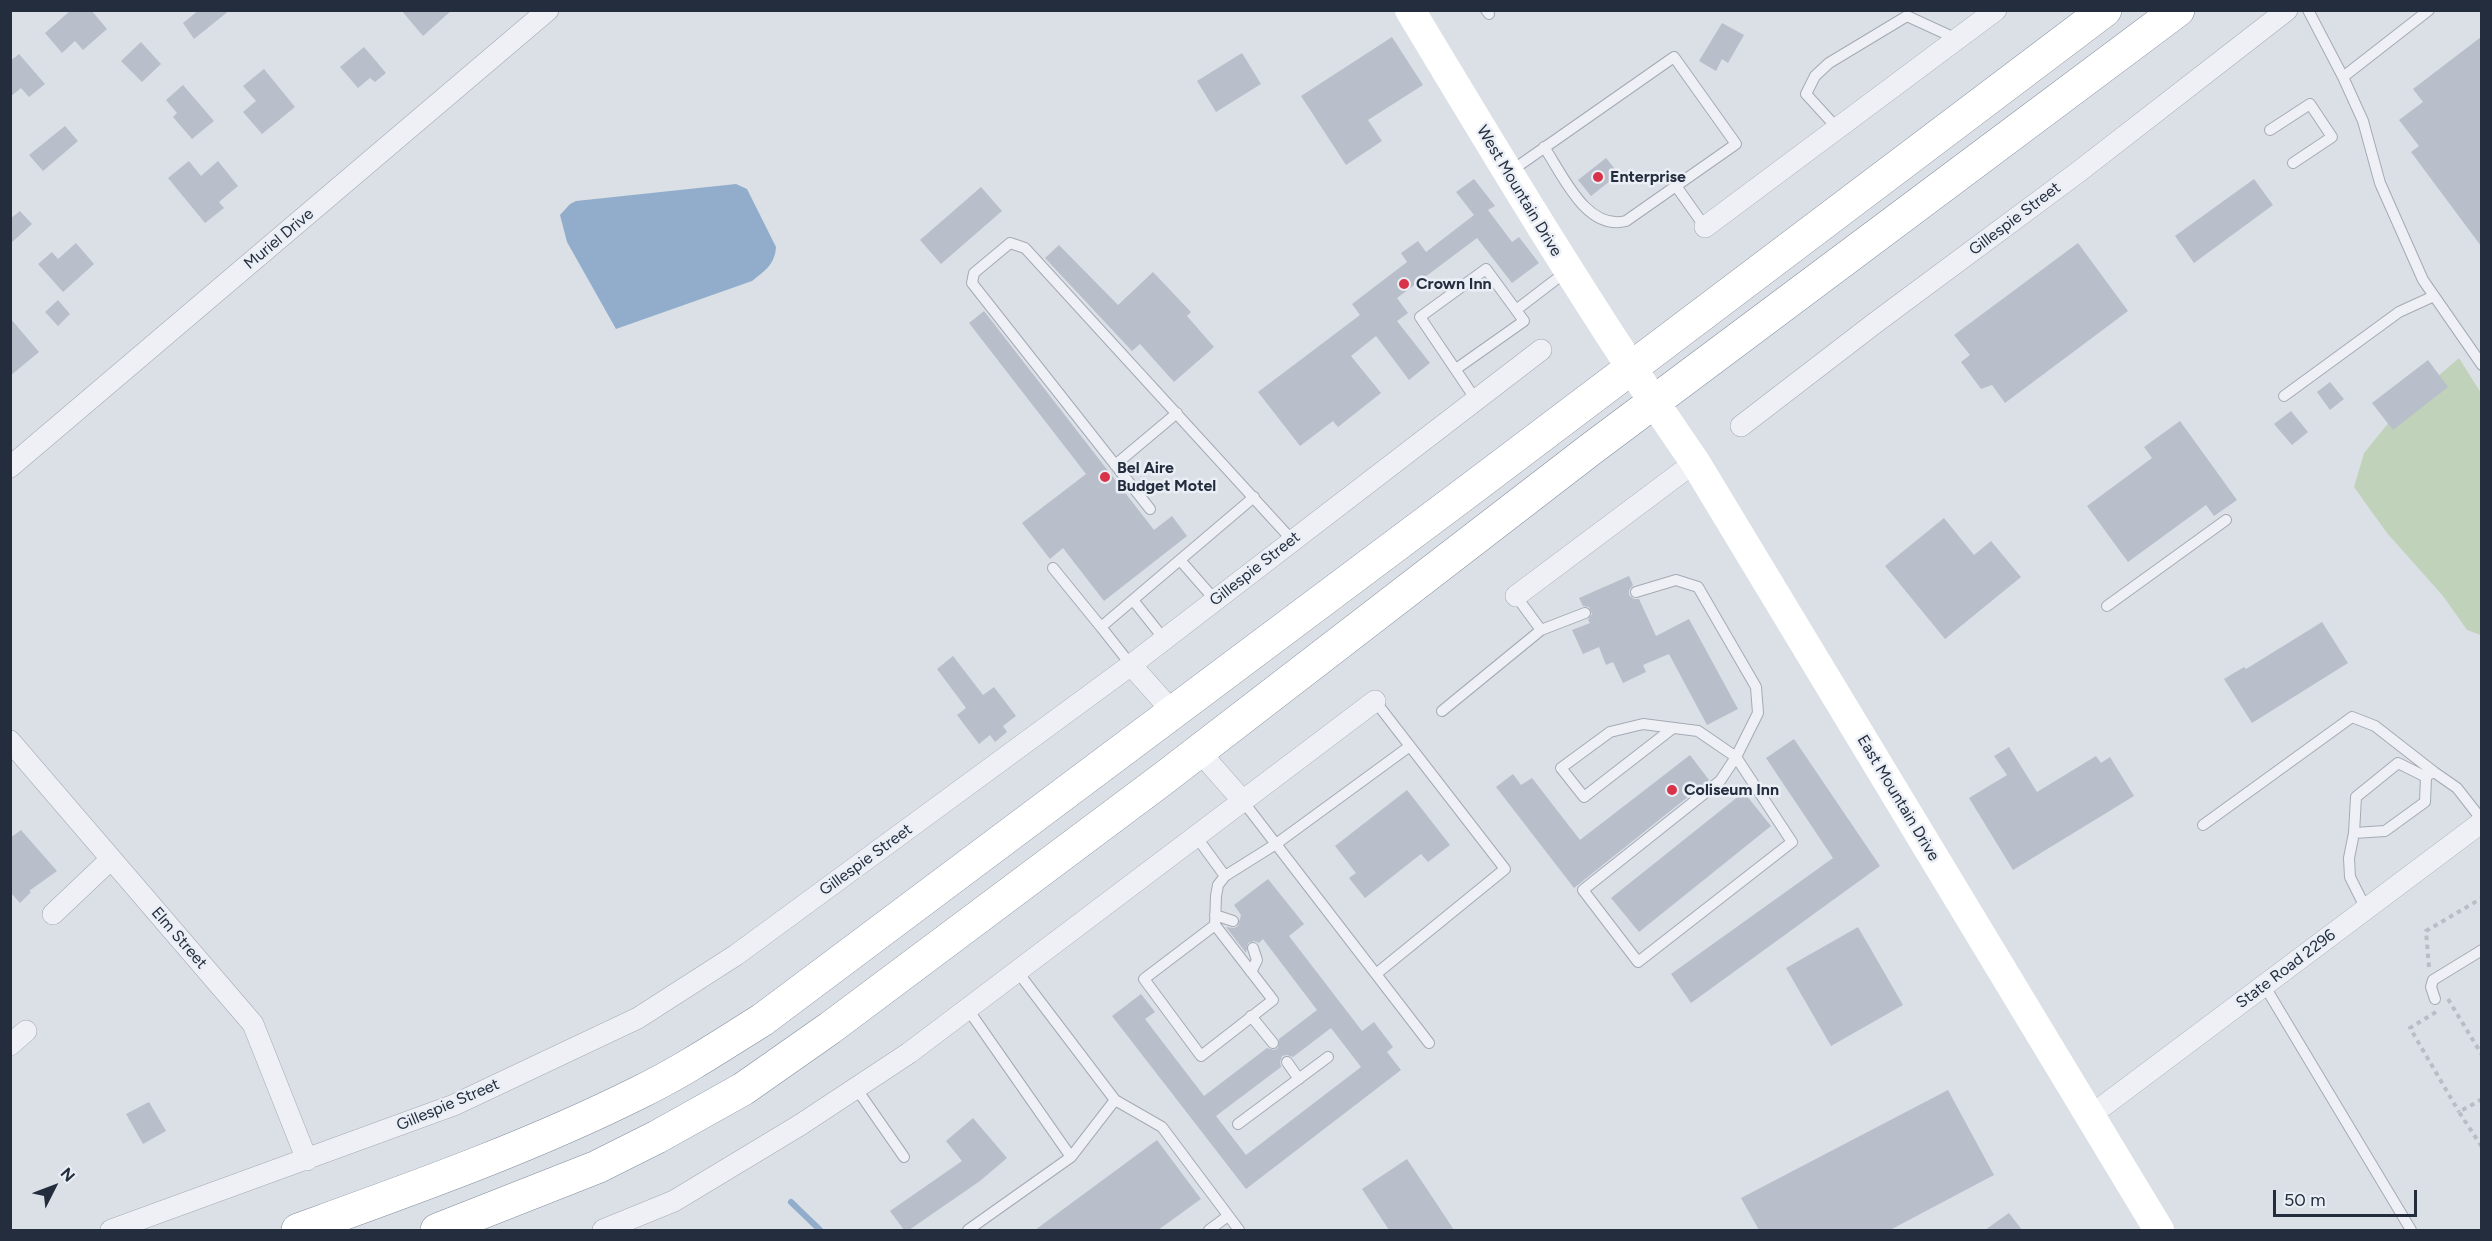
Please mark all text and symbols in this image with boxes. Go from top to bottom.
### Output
street label: West Mountain Drive [1472,122,1566,260]
place label: Enterprise [1610,167,1686,187]
marker: Enterprise [1591,170,1605,184]
street label: Gillespie Street [1965,178,2065,260]
street label: Muriel Drive [240,204,318,274]
place label: Crown Inn [1416,274,1492,294]
marker: Crown Inn [1397,277,1411,291]
place label: Bel Aire Budget Motel [1117,458,1216,496]
marker: Bel Aire Budget Motel [1098,470,1112,484]
street label: Gillespie Street [1206,528,1304,610]
street label: East Mountain Drive [1853,732,1943,864]
place label: Coliseum Inn [1684,780,1779,800]
marker: Coliseum Inn [1665,783,1679,797]
street label: Gillespie Street [816,820,916,900]
street label: Elm Street [147,903,211,973]
street label: State Road 2296 [2233,925,2339,1013]
street label: Gillespie Street [394,1075,502,1135]
north arrow [24,1157,84,1217]
text: N [57,1164,79,1186]
scale bar [2276,1178,2420,1216]
text: 50 m [2284,1189,2326,1211]

